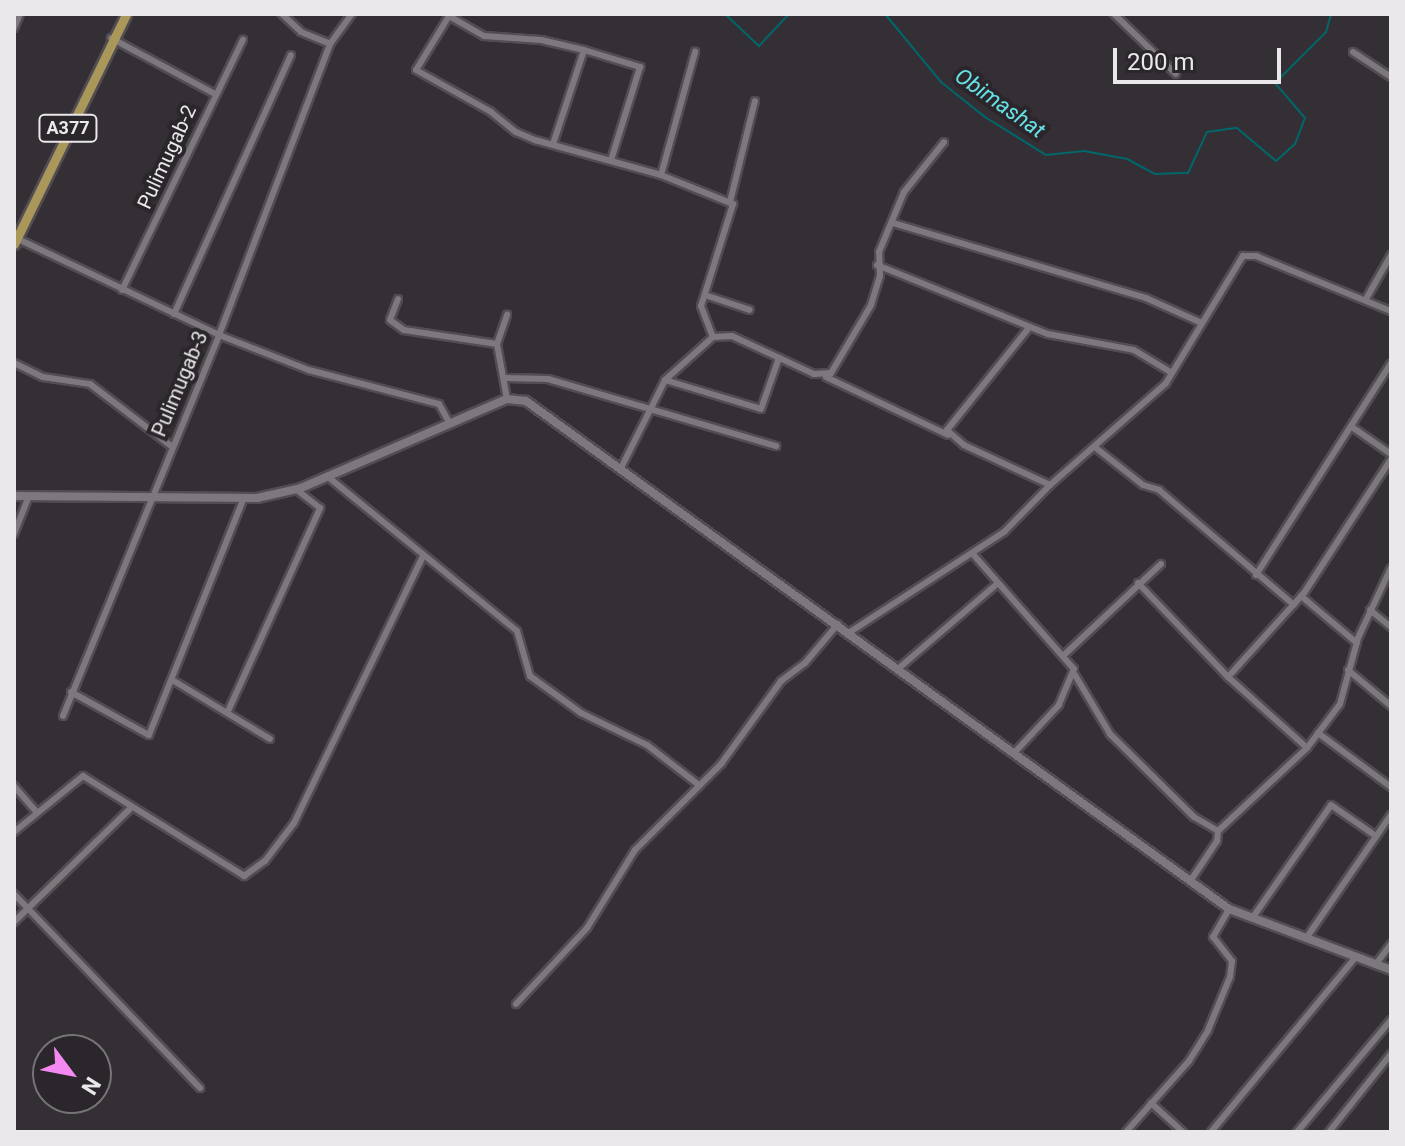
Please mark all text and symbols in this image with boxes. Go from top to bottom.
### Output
scale bar [1117,32,1285,82]
text: 200 m [1127,48,1194,76]
water label: Obimashat [950,62,1050,144]
street label: Pulimugab-2 [132,101,202,213]
road number: A377 [38,114,98,142]
street label: Pulimugab-3 [147,328,213,440]
north arrow [32,1034,112,1114]
text: N [76,1073,106,1099]

